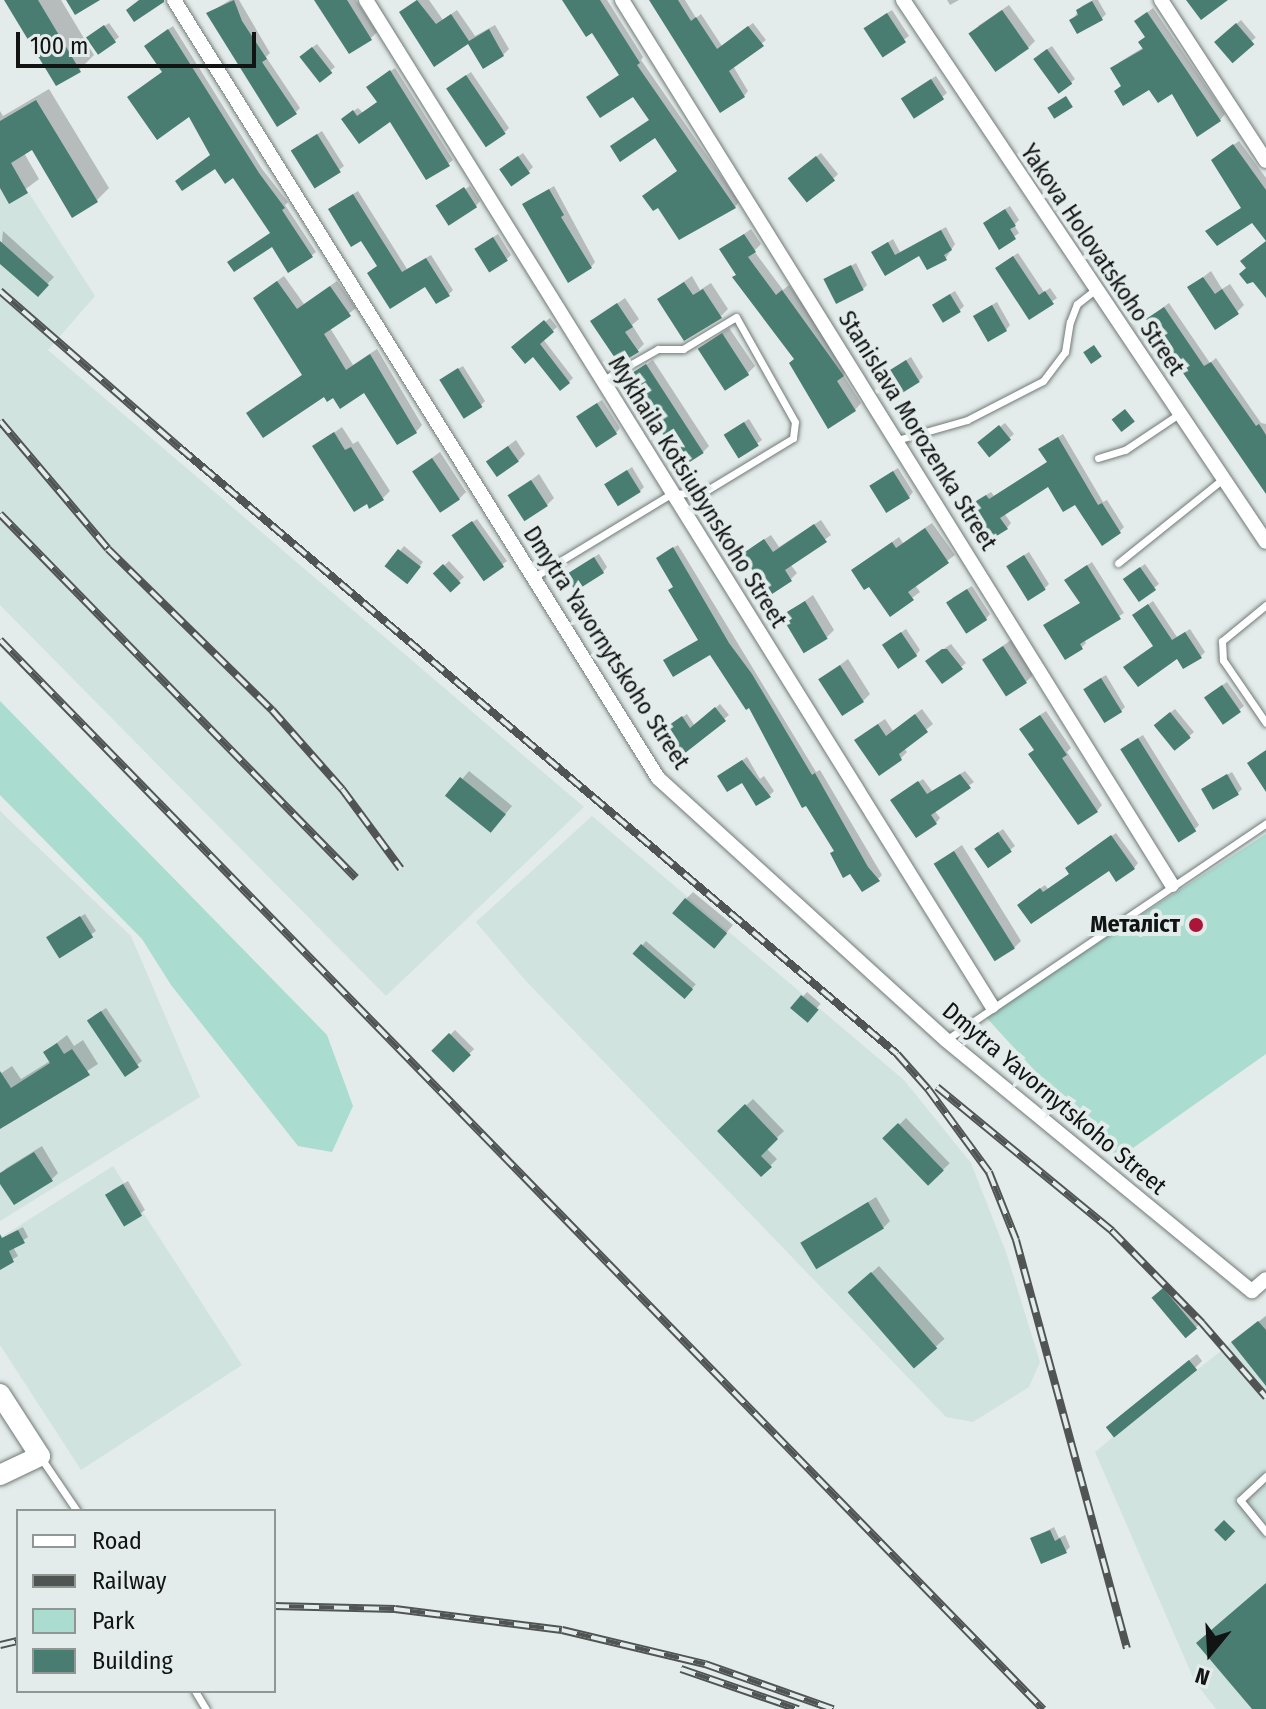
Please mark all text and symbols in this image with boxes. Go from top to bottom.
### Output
scale bar [20,16,260,66]
text: 100 m [30,32,88,60]
street label: Yakova Holovatskoho Street [1014,139,1190,381]
street label: Stanislava Morozenka Street [832,306,1002,556]
street label: Mykhaila Kotsiubynskoho Street [601,351,793,633]
street label: Dmytra Yavornytskoho Street [517,521,695,775]
place label: Металіст [1090,911,1180,939]
marker: Металіст [1187,916,1205,934]
street label: Dmytra Yavornytskoho Street [936,997,1172,1201]
legend [16,1509,276,1693]
text: Road [92,1527,142,1555]
text: Railway [92,1567,167,1595]
text: Park [92,1607,135,1635]
north arrow [1170,1613,1250,1693]
text: Building [92,1647,173,1675]
text: N [1192,1661,1213,1691]

